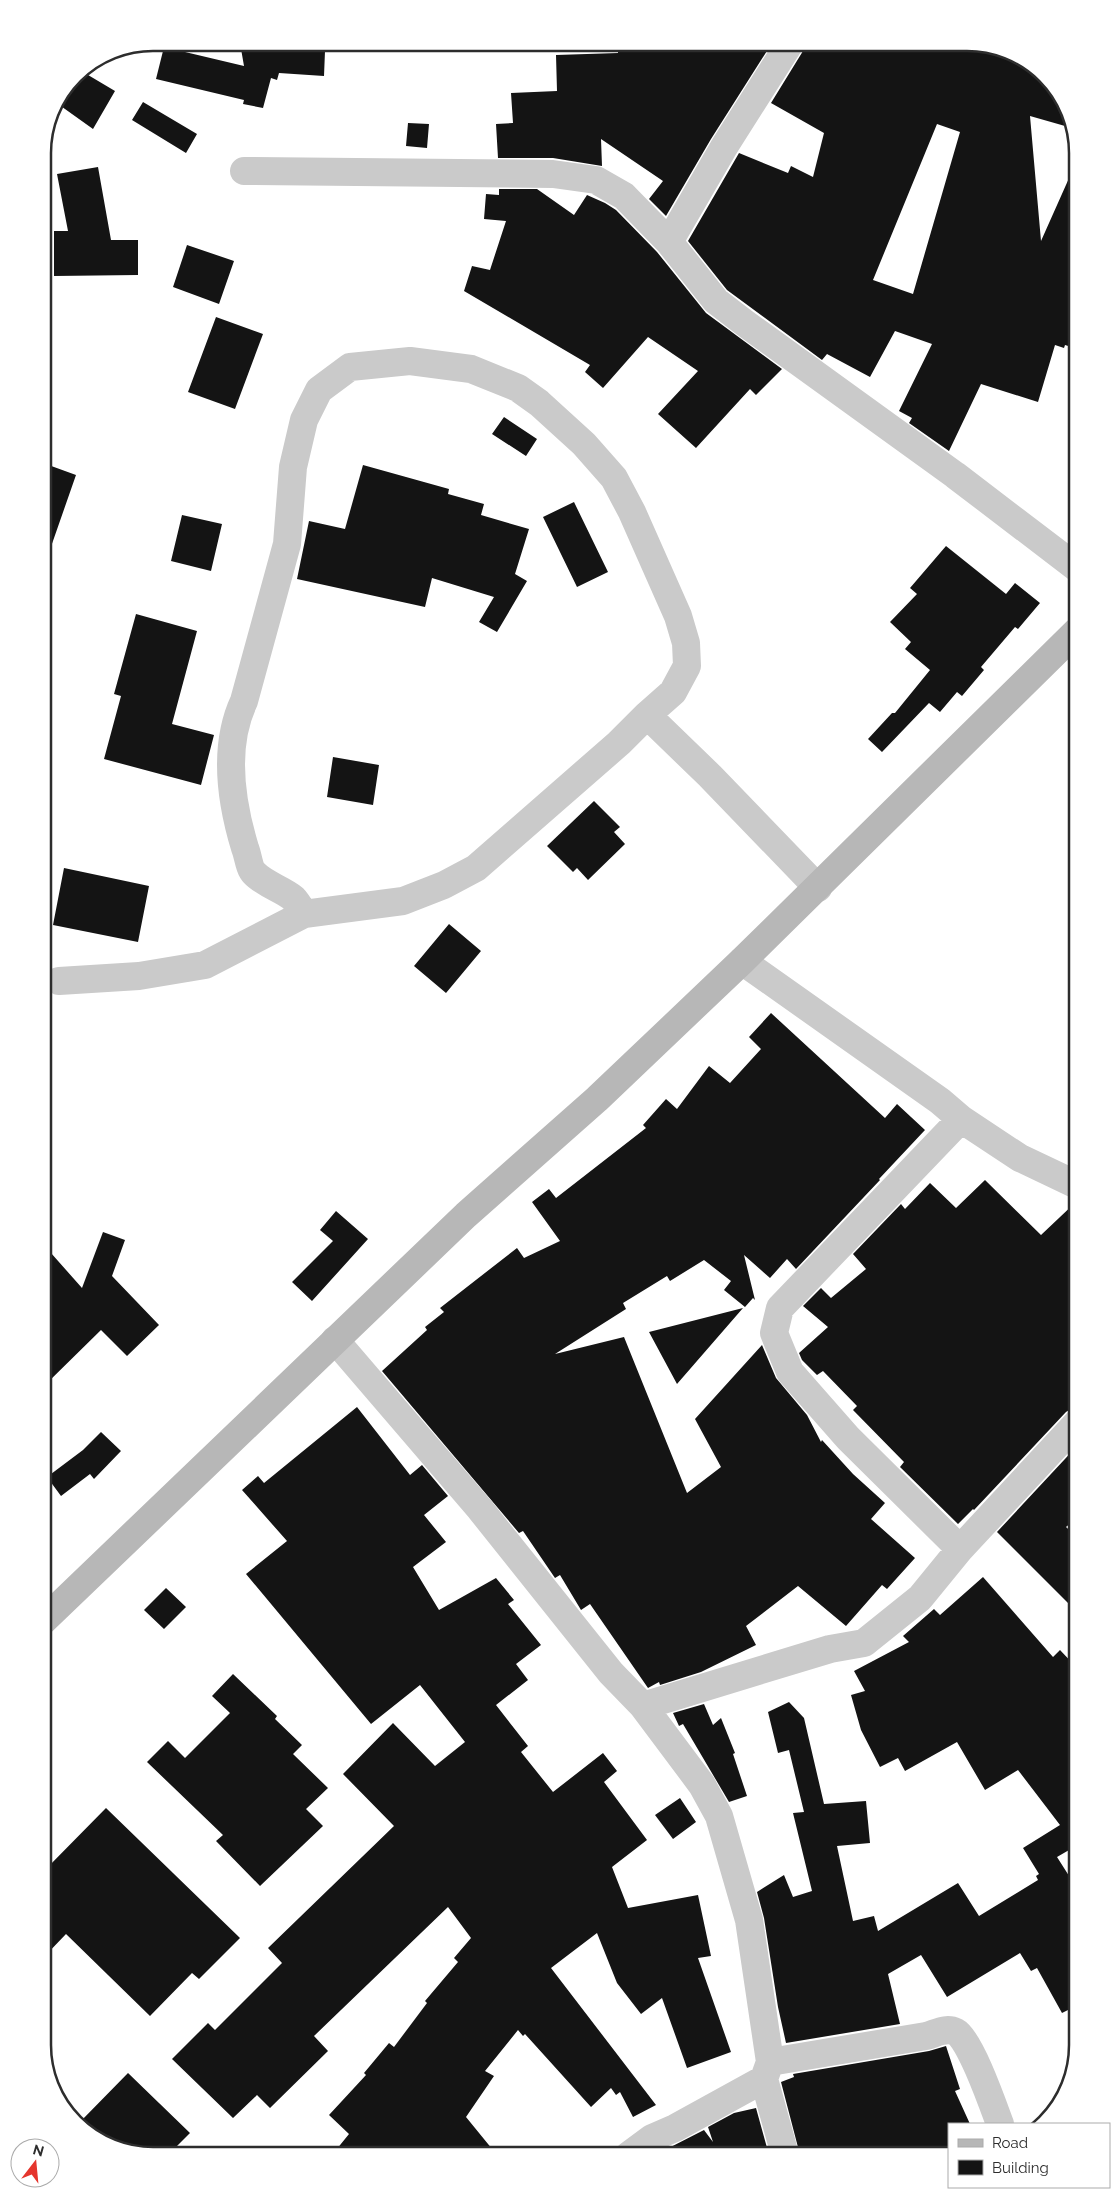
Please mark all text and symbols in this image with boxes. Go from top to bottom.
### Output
legend [948,2123,1110,2188]
text: Road [992,2134,1028,2152]
north arrow [10,2138,60,2188]
text: N [31,2141,46,2160]
text: Building [992,2159,1049,2177]

